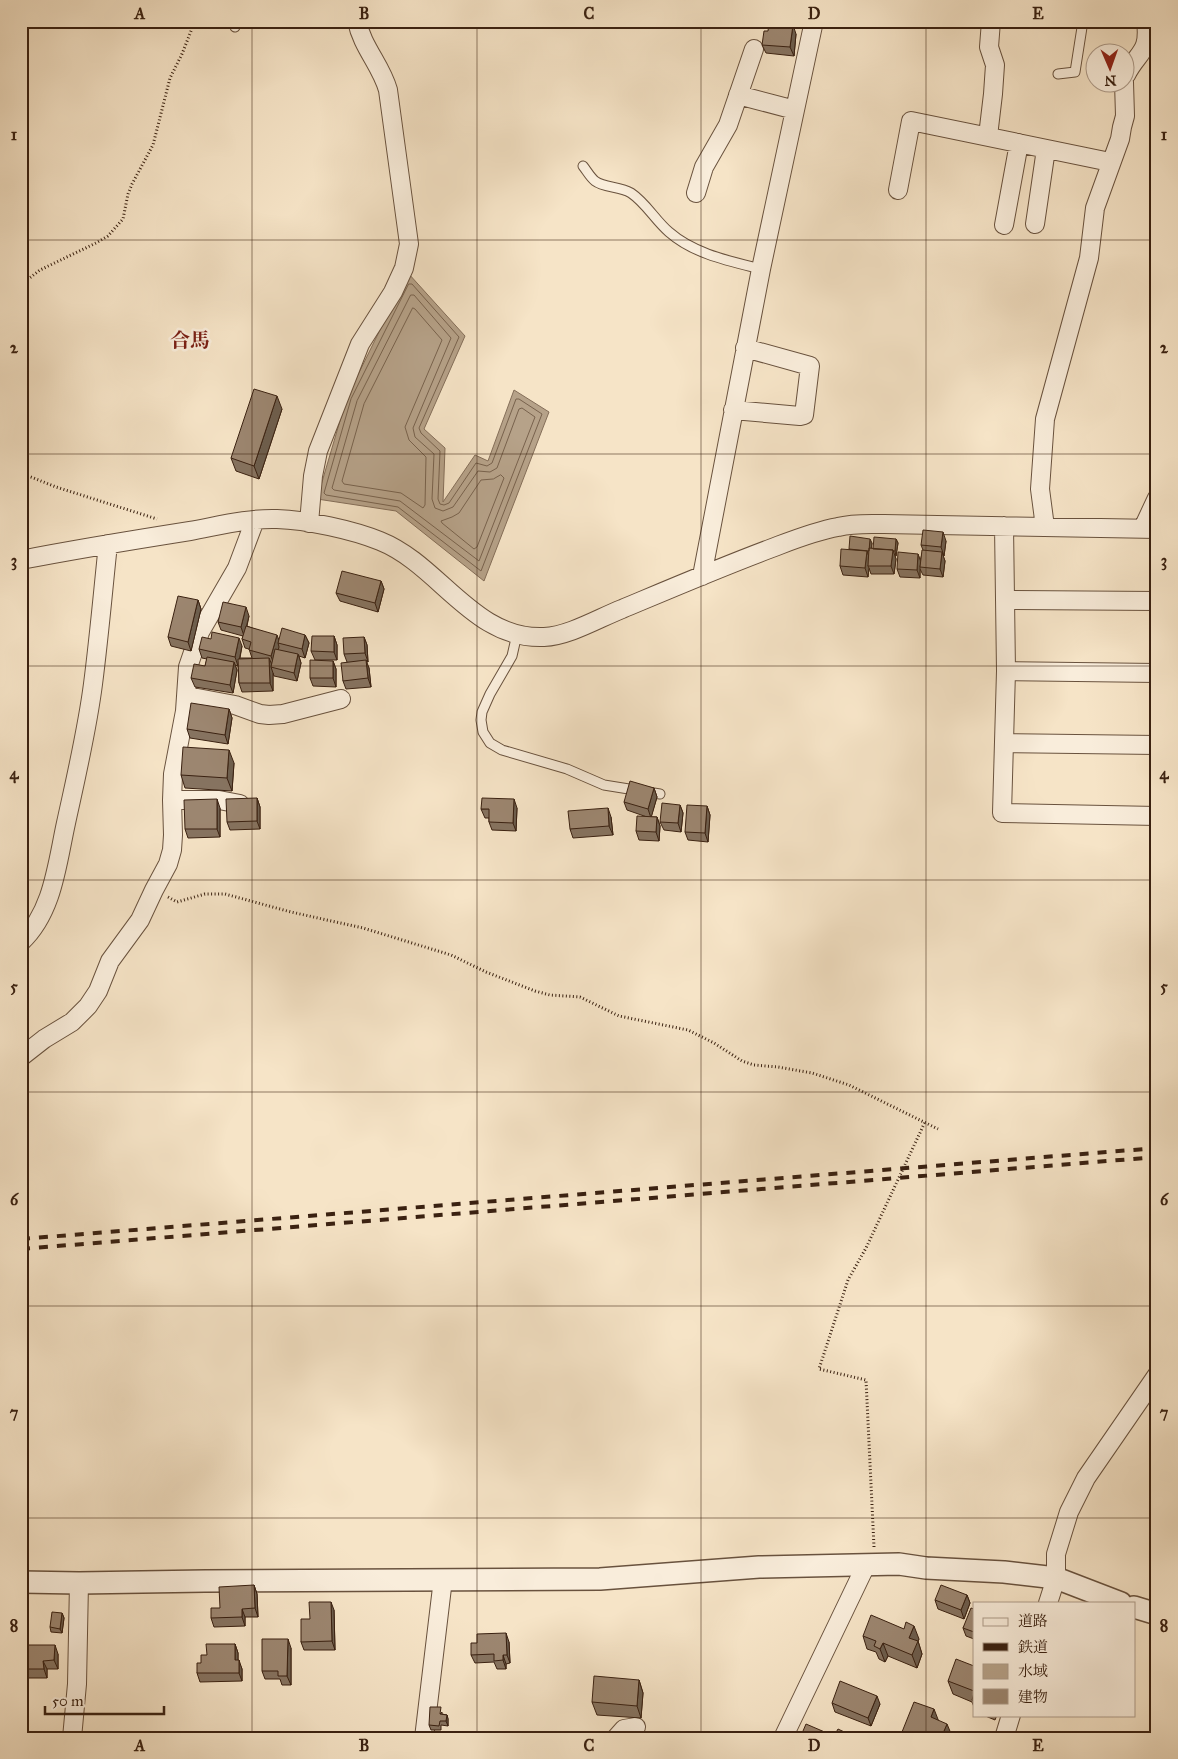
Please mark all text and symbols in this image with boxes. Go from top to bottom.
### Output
text: A [134,4,146,23]
text: B [359,4,369,23]
text: C [584,4,595,23]
text: D [808,4,821,23]
text: E [1032,4,1044,23]
north arrow [1086,42,1136,92]
text: N [1104,72,1117,89]
text: 1 [11,125,18,144]
text: 1 [1161,125,1168,144]
district label: 合馬 [170,328,210,352]
text: 2 [10,338,19,357]
text: 2 [1160,338,1169,357]
text: 3 [11,551,17,571]
text: 3 [1161,551,1167,571]
text: 4 [10,764,20,784]
text: 4 [1160,764,1170,784]
text: 5 [10,977,18,996]
text: 5 [1160,977,1168,996]
text: 6 [10,1190,19,1209]
text: 6 [1160,1190,1169,1209]
text: 7 [10,1403,19,1422]
text: 7 [1160,1403,1169,1422]
legend [973,1602,1136,1716]
text: 道路 [1018,1612,1048,1630]
text: 8 [10,1616,18,1635]
text: 8 [1160,1616,1168,1635]
text: 鉄道 [1018,1638,1048,1656]
text: 水域 [1018,1662,1048,1680]
scale bar [45,1684,164,1716]
text: 建物 [1018,1688,1048,1706]
text: 50 m [52,1692,84,1710]
text: A [134,1736,146,1755]
text: B [359,1736,369,1755]
text: C [584,1736,595,1755]
text: D [808,1736,821,1755]
text: E [1032,1736,1044,1755]

